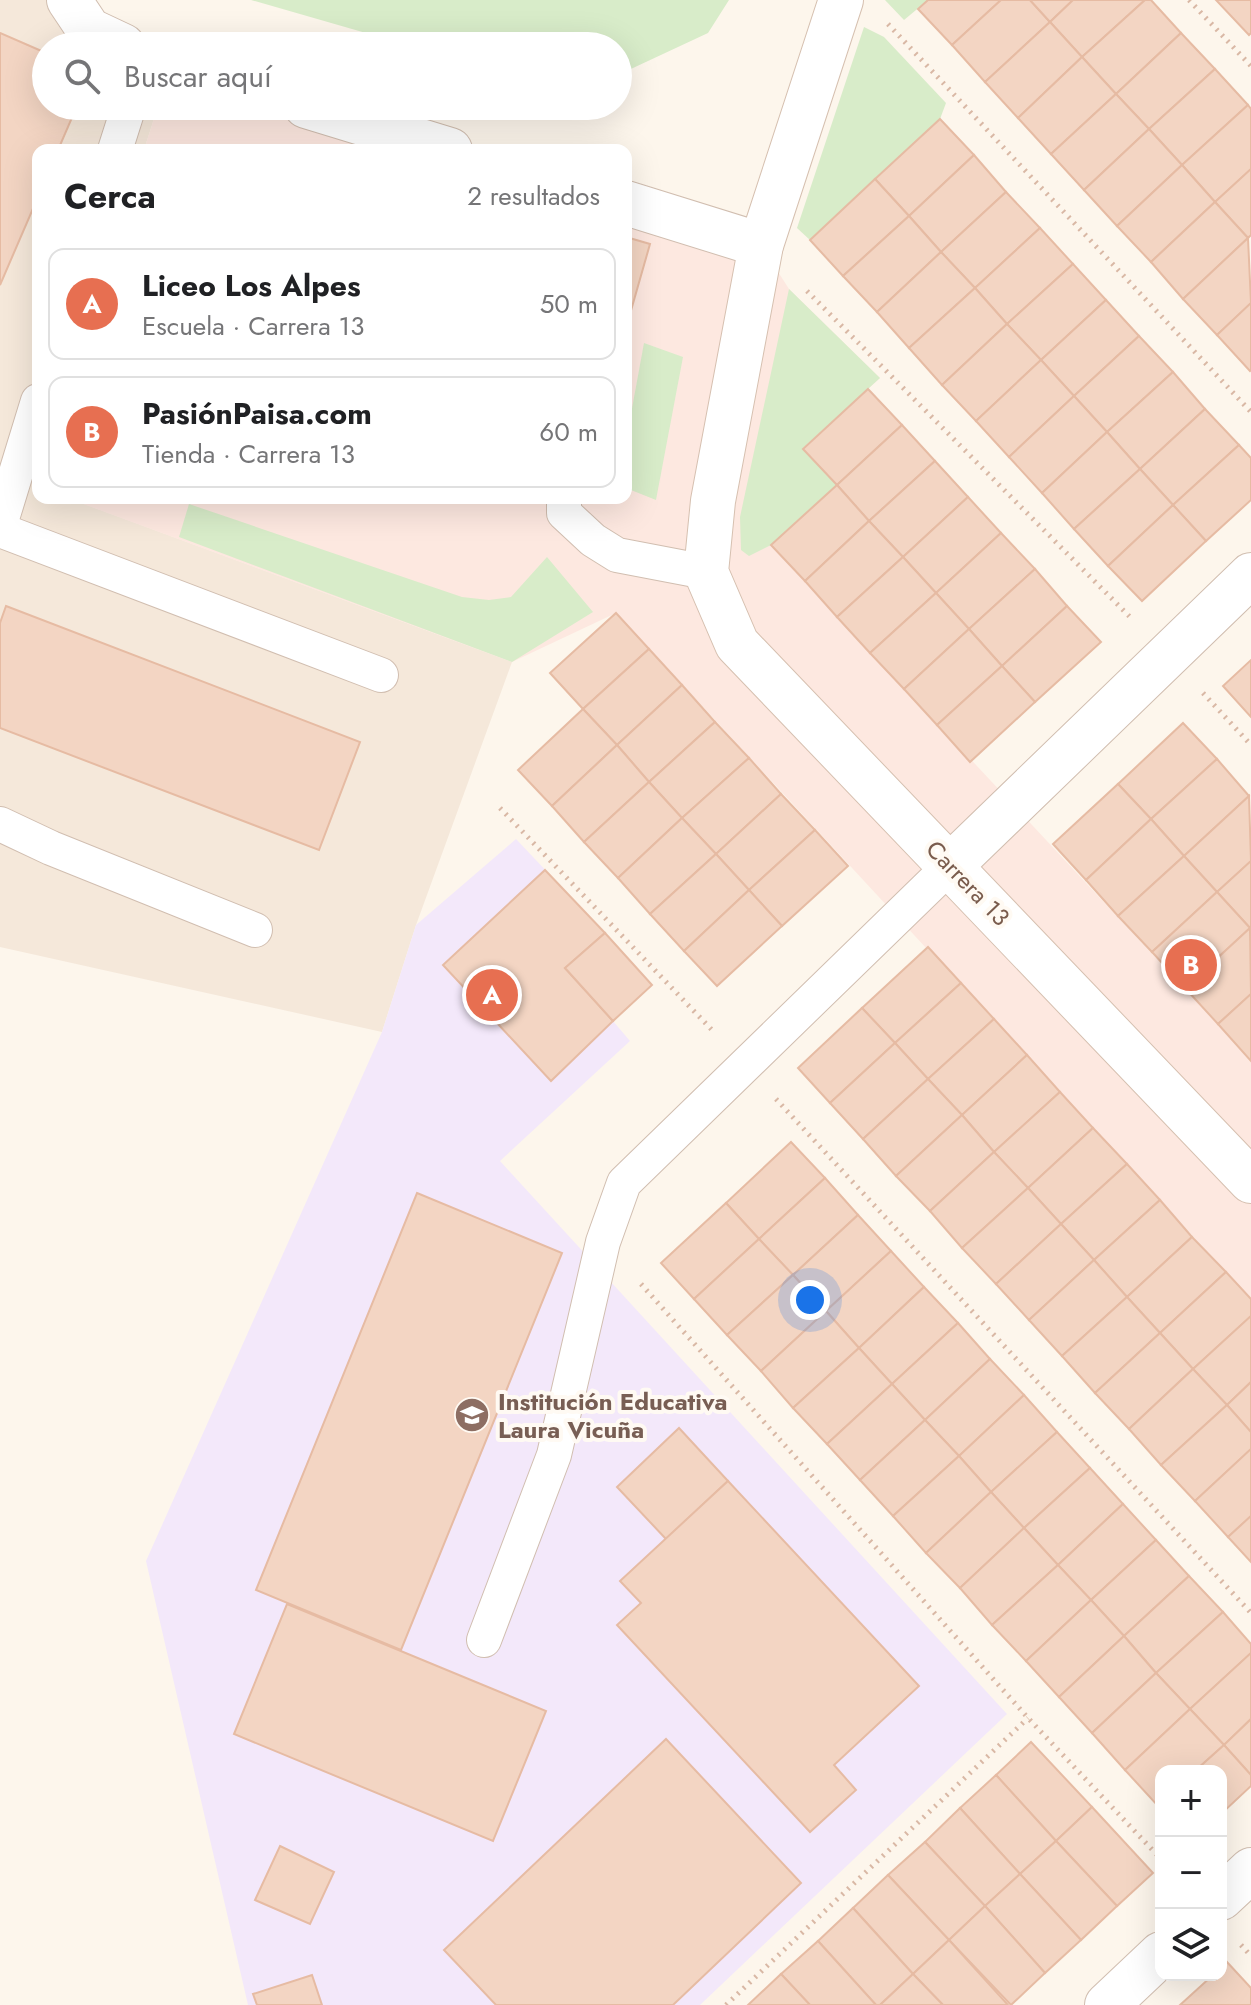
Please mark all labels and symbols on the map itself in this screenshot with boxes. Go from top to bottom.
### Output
street label: Carrera 13 [918,832,1018,934]
pin: B [1165,935,1217,995]
pin: A [466,965,518,1025]
your location [790,1280,830,1320]
place label: Institución Educativa Laura Vicuña [498,1384,727,1447]
school or university icon: Institución Educativa Laura Vicuña [453,1396,491,1434]

